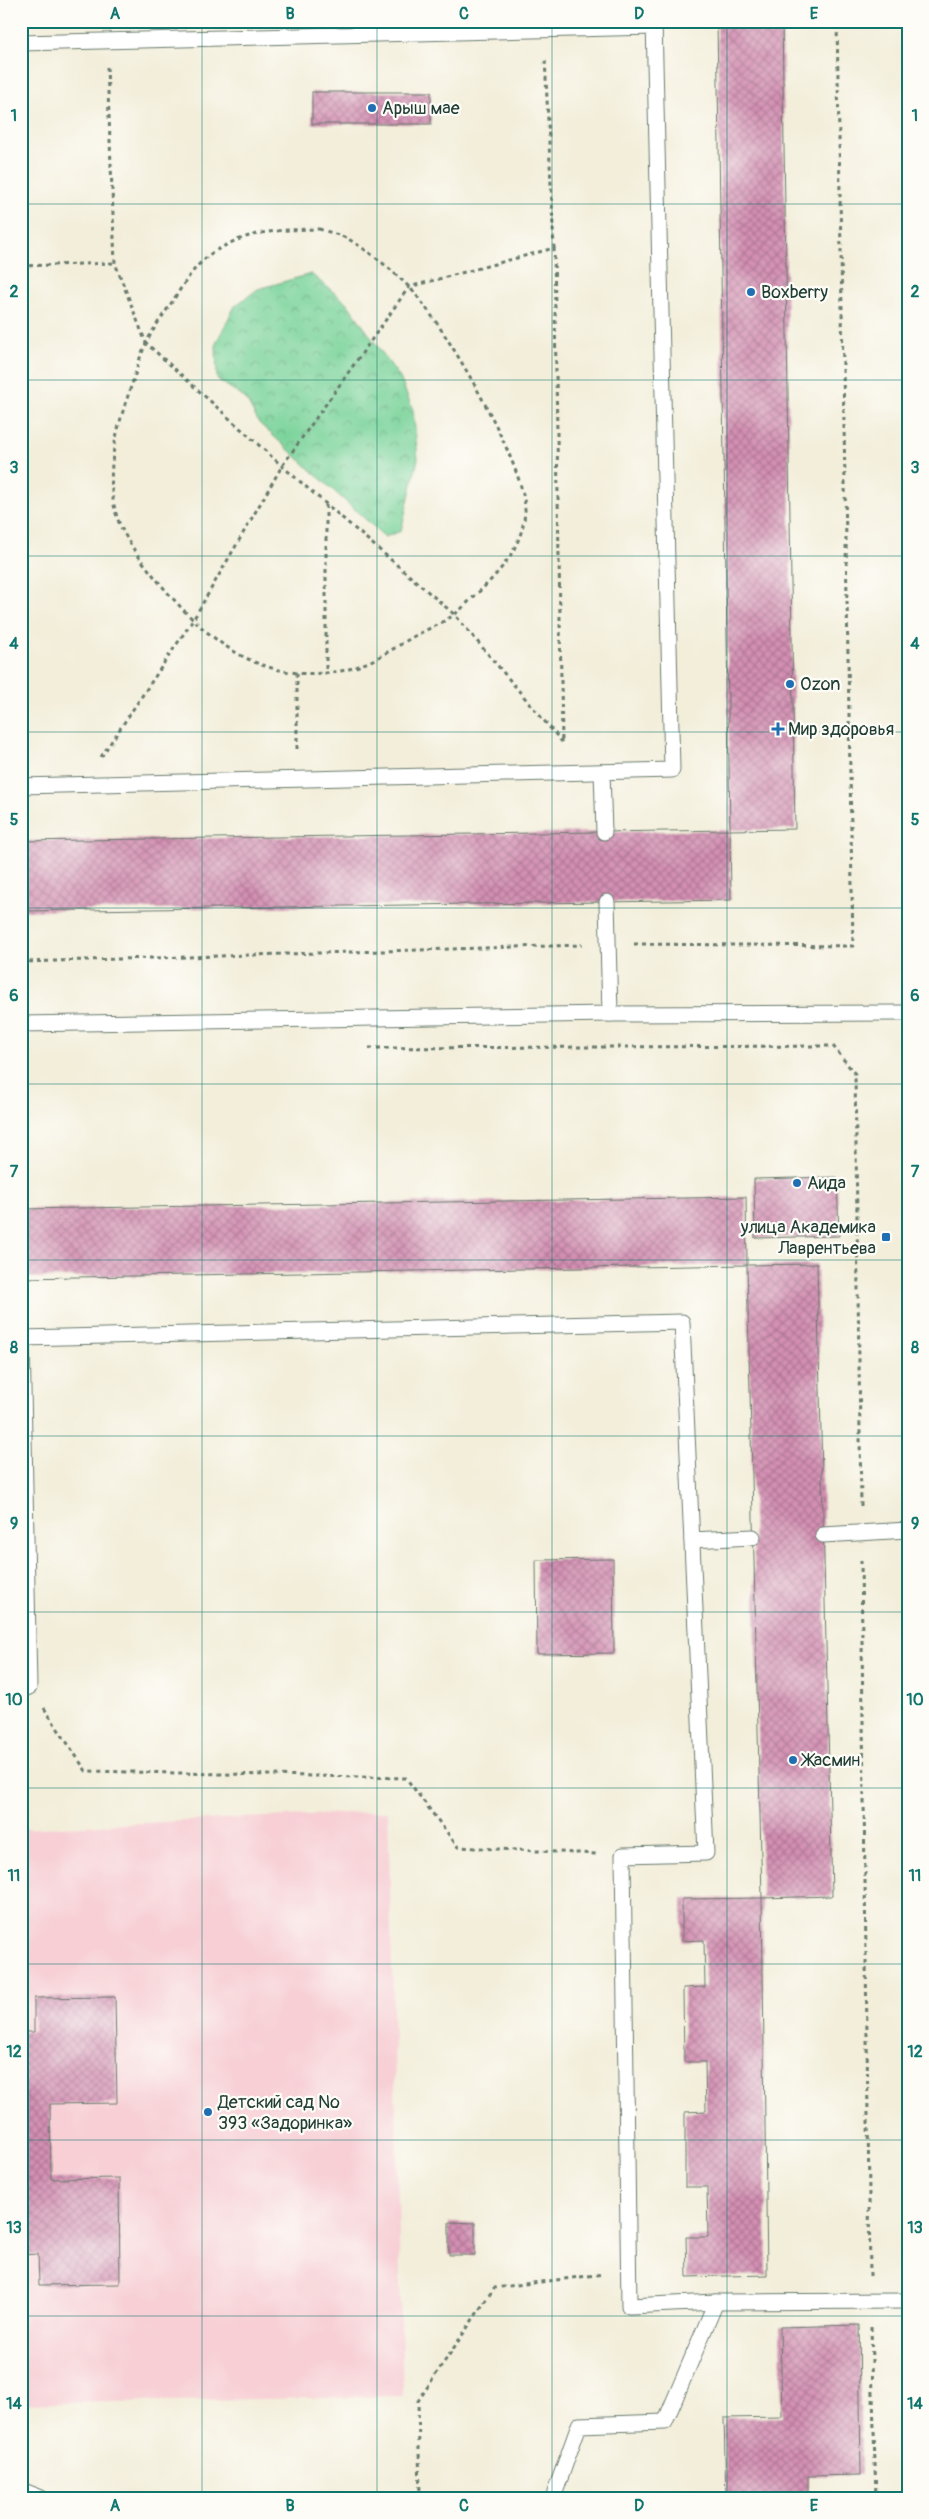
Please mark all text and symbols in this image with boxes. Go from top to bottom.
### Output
text: A [110,4,121,24]
text: B [285,4,295,24]
text: C [459,4,469,24]
text: D [634,4,644,24]
text: E [810,4,819,24]
place label: Арыш мае [382,97,460,120]
marker: Арыш мае [366,102,378,114]
text: 1 [11,106,17,126]
text: 1 [912,106,918,126]
place label: Boxberry [761,281,828,304]
text: 2 [10,282,19,302]
text: 2 [911,282,920,302]
marker: Boxberry [745,286,757,298]
text: 3 [10,458,19,478]
text: 3 [911,458,920,478]
text: 4 [9,634,19,654]
text: 4 [910,634,920,654]
place label: Ozon [800,673,840,696]
marker: Ozon [784,678,796,690]
place label: Мир здоровья [788,718,894,741]
marker: Мир здоровья [772,723,784,735]
text: 5 [10,810,19,830]
text: 5 [911,810,920,830]
text: 6 [9,986,19,1006]
text: 6 [910,986,920,1006]
text: 7 [10,1162,19,1182]
text: 7 [911,1162,920,1182]
place label: Аида [807,1172,846,1195]
marker: Аида [791,1177,803,1189]
place label: улица Академика Лаврентьева [740,1216,876,1260]
marker: улица Академика Лаврентьева [880,1231,892,1243]
text: 8 [10,1338,18,1358]
text: 8 [911,1338,919,1358]
text: 9 [10,1514,18,1534]
text: 9 [911,1514,919,1534]
text: 10 [5,1690,23,1710]
text: 10 [906,1690,924,1710]
place label: Жасмин [800,1749,860,1772]
marker: Жасмин [787,1754,799,1766]
text: 11 [8,1866,20,1886]
text: 11 [909,1866,921,1886]
text: 12 [6,2042,22,2062]
text: 12 [907,2042,923,2062]
place label: Детский сад № 393 «Задоринка» [217,2091,352,2135]
marker: Детский сад № 393 «Задоринка» [202,2106,214,2118]
text: 13 [6,2218,22,2238]
text: 13 [907,2218,923,2238]
text: 14 [6,2394,22,2414]
text: 14 [907,2394,923,2414]
text: A [110,2496,121,2516]
text: B [285,2496,295,2516]
text: C [459,2496,469,2516]
text: D [634,2496,644,2516]
text: E [810,2496,819,2516]

